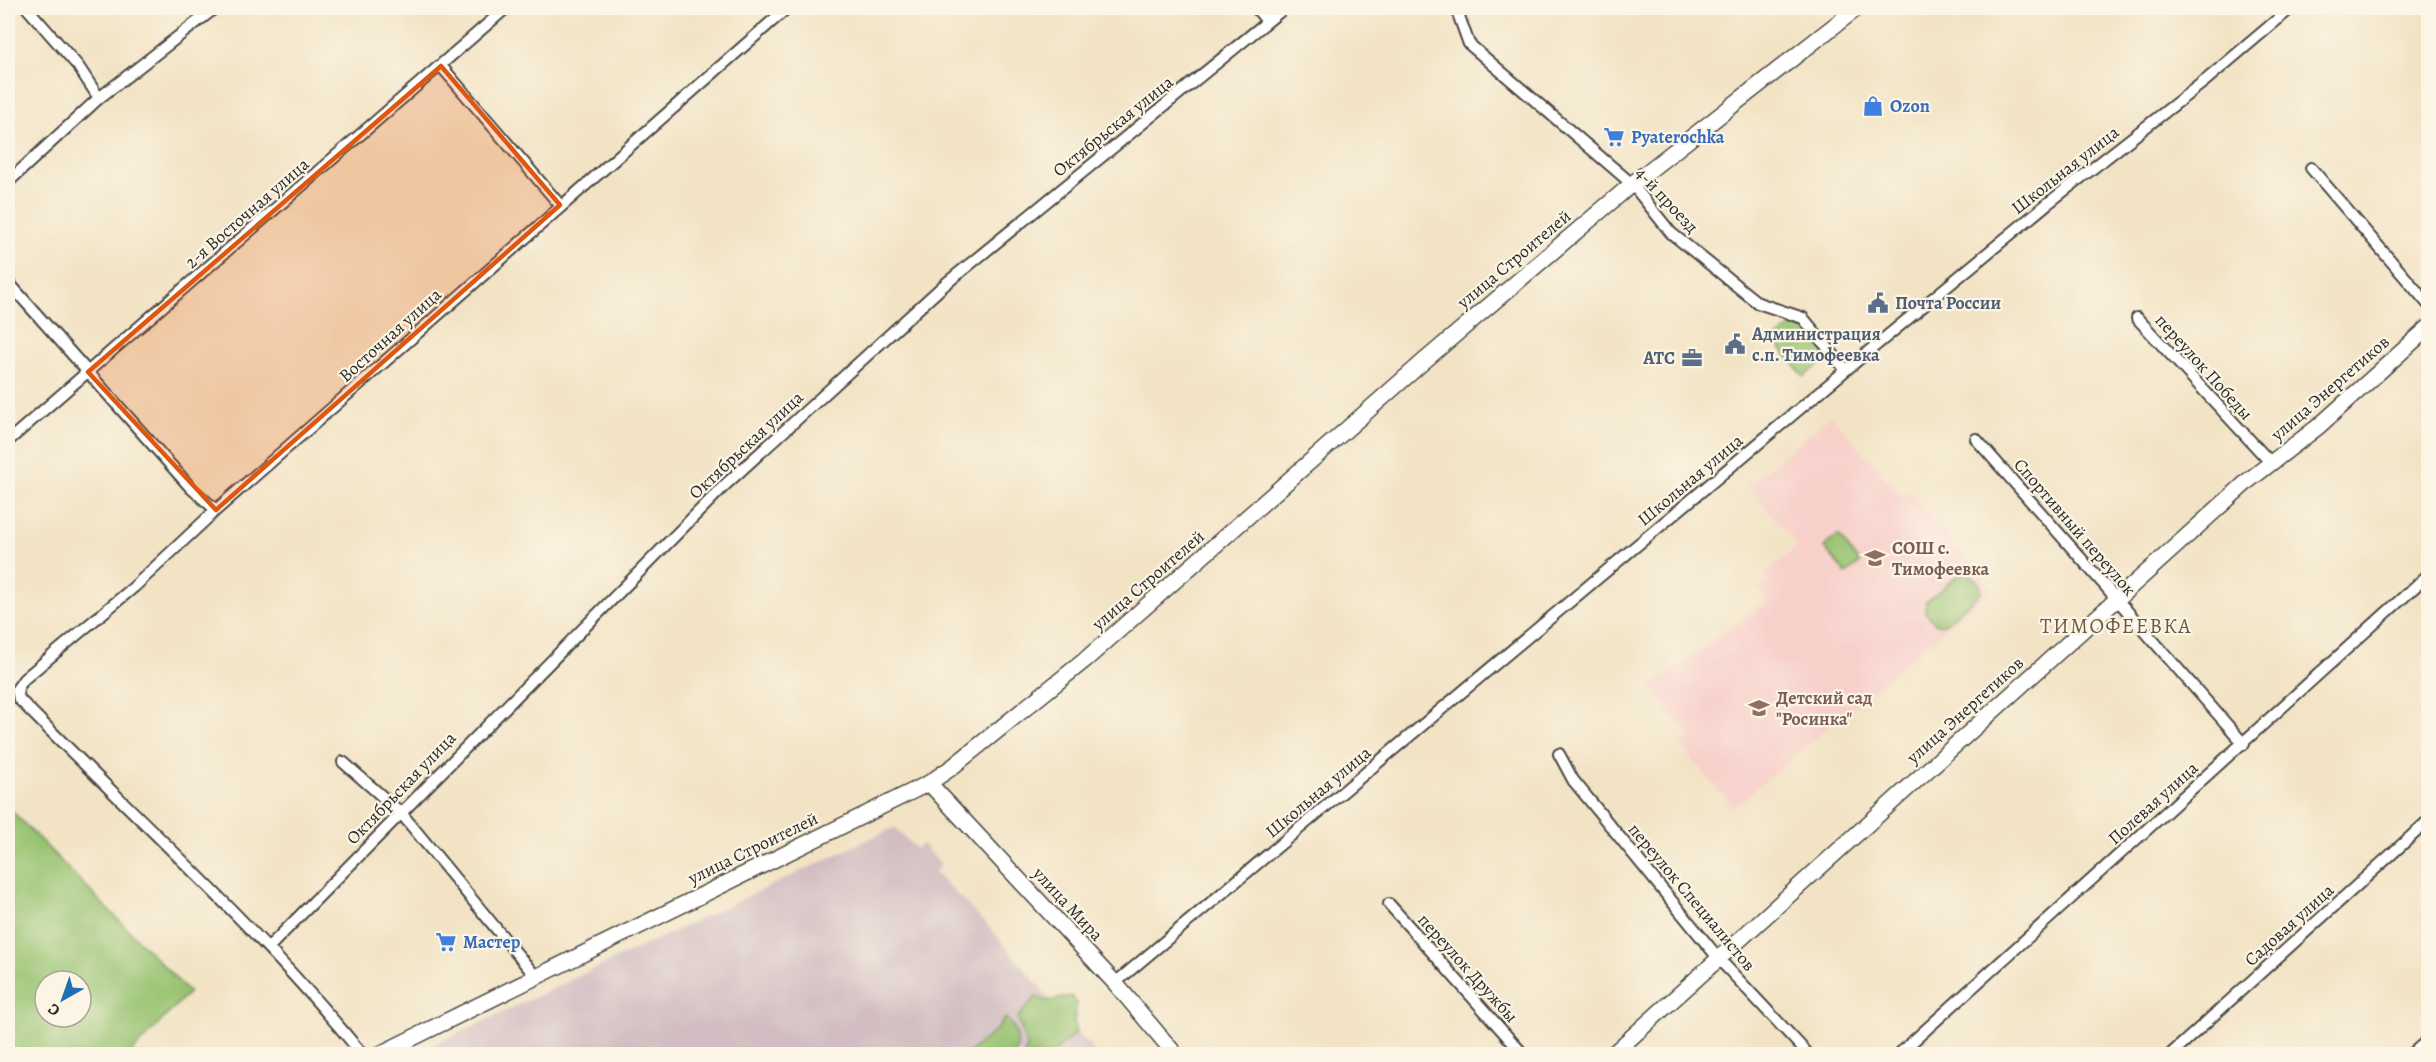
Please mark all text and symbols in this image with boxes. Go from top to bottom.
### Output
street label: Октябрьская улица [1048,69,1179,182]
shop icon: Ozon [1861,94,1885,118]
place label: Ozon [1890,94,1930,118]
street label: Школьная улица [2006,120,2125,220]
supermarket icon: Pyaterochka [1602,125,1626,149]
place label: Pyaterochka [1631,125,1725,149]
street label: 2-я Восточная улица [180,152,315,274]
street label: 4-й проезд [1630,162,1704,239]
street label: улица Строителей [1451,204,1576,314]
street label: Восточная улица [334,282,447,387]
public building icon: Почта России [1866,291,1890,315]
place label: Почта России [1895,291,2002,315]
street label: переулок Победы [2150,309,2258,425]
place label: Администрация с.п. Тимофеевка [1751,322,1881,367]
street label: улица Энергетиков [2265,330,2394,447]
public building icon: Администрация с.п. Тимофеевка [1723,332,1747,356]
place label: АТС [1642,346,1675,370]
office icon: АТС [1680,346,1704,370]
street label: Октябрьская улица [683,385,809,504]
street label: Школьная улица [1632,428,1748,531]
street label: Спортивный переулок [2009,453,2141,601]
street label: улица Строителей [1086,524,1209,636]
place label: СОШ с. Тимофеевка [1892,536,1990,581]
school or university icon: СОШ с. Тимофеевка [1863,546,1887,570]
district label: ТИМОФЕЕВКА [2040,612,2192,640]
street label: улица Энергетиков [1901,651,2029,770]
place label: Детский сад "Росинка" [1776,686,1872,731]
school or university icon: Детский сад "Росинка" [1747,696,1771,720]
street label: Октябрьская улица [341,726,462,850]
street label: Школьная улица [1260,740,1376,843]
street label: Полевая улица [2103,756,2204,850]
street label: улица Строителей [683,806,822,890]
street label: переулок Специалистов [1623,818,1761,976]
street label: улица Мира [1027,861,1109,947]
street label: Садовая улица [2239,878,2339,972]
street label: переулок Дружбы [1413,908,1523,1028]
supermarket icon: Мастер [434,930,458,954]
place label: Мастер [463,930,521,954]
north arrow [33,969,93,1029]
text: С [43,998,65,1021]

